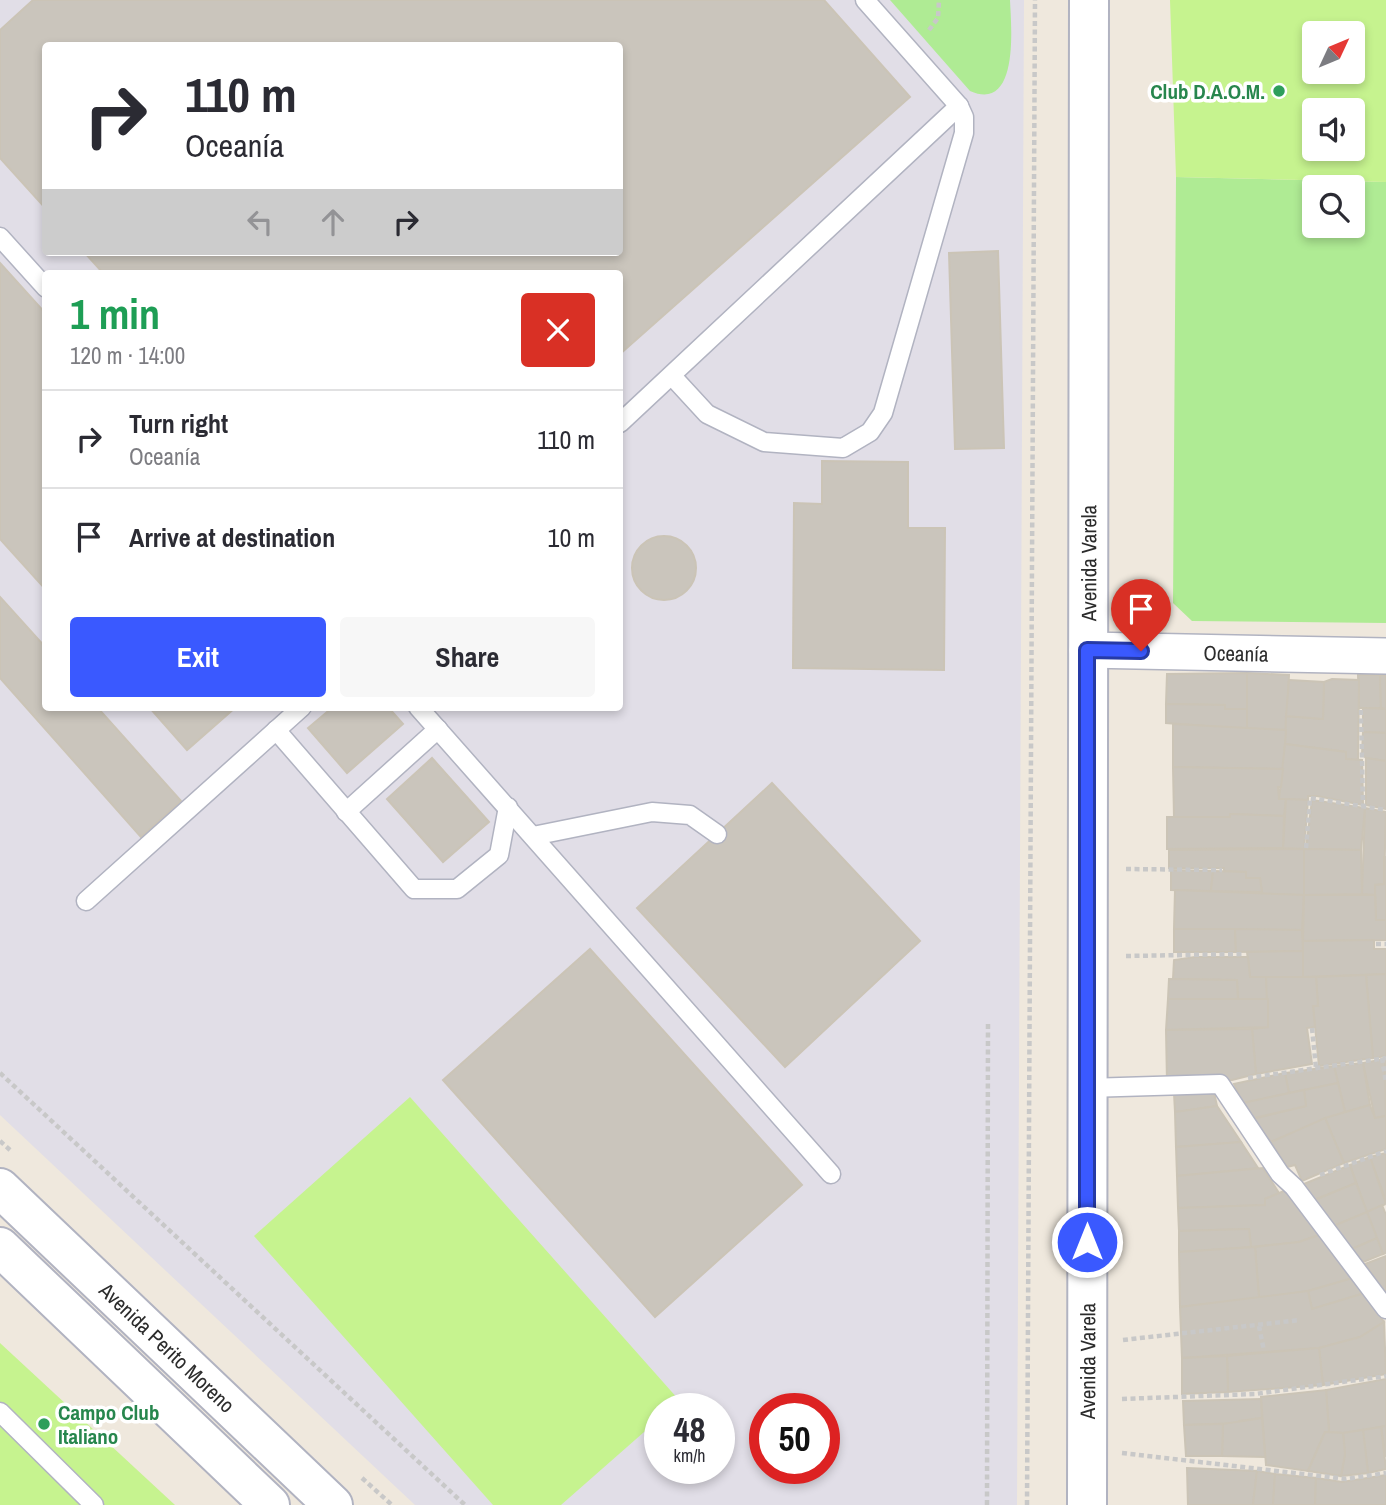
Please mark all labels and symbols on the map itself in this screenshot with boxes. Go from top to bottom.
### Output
north arrow [1302,21,1365,84]
place label: Club D.A.O.M. [1150,77,1265,106]
marker: Club D.A.O.M. [1271,83,1287,99]
street label: Avenida Varela [1074,504,1103,622]
pin [1111,579,1171,651]
street label: Oceanía [1203,638,1269,668]
position arrow [1050,1205,1124,1279]
street label: Avenida Perito Moreno [93,1275,241,1419]
street label: Avenida Varela [1073,1302,1102,1420]
speed limit sign: 50 [749,1393,840,1484]
place label: Campo Club Italiano [58,1398,159,1451]
marker: Campo Club Italiano [36,1416,52,1432]

